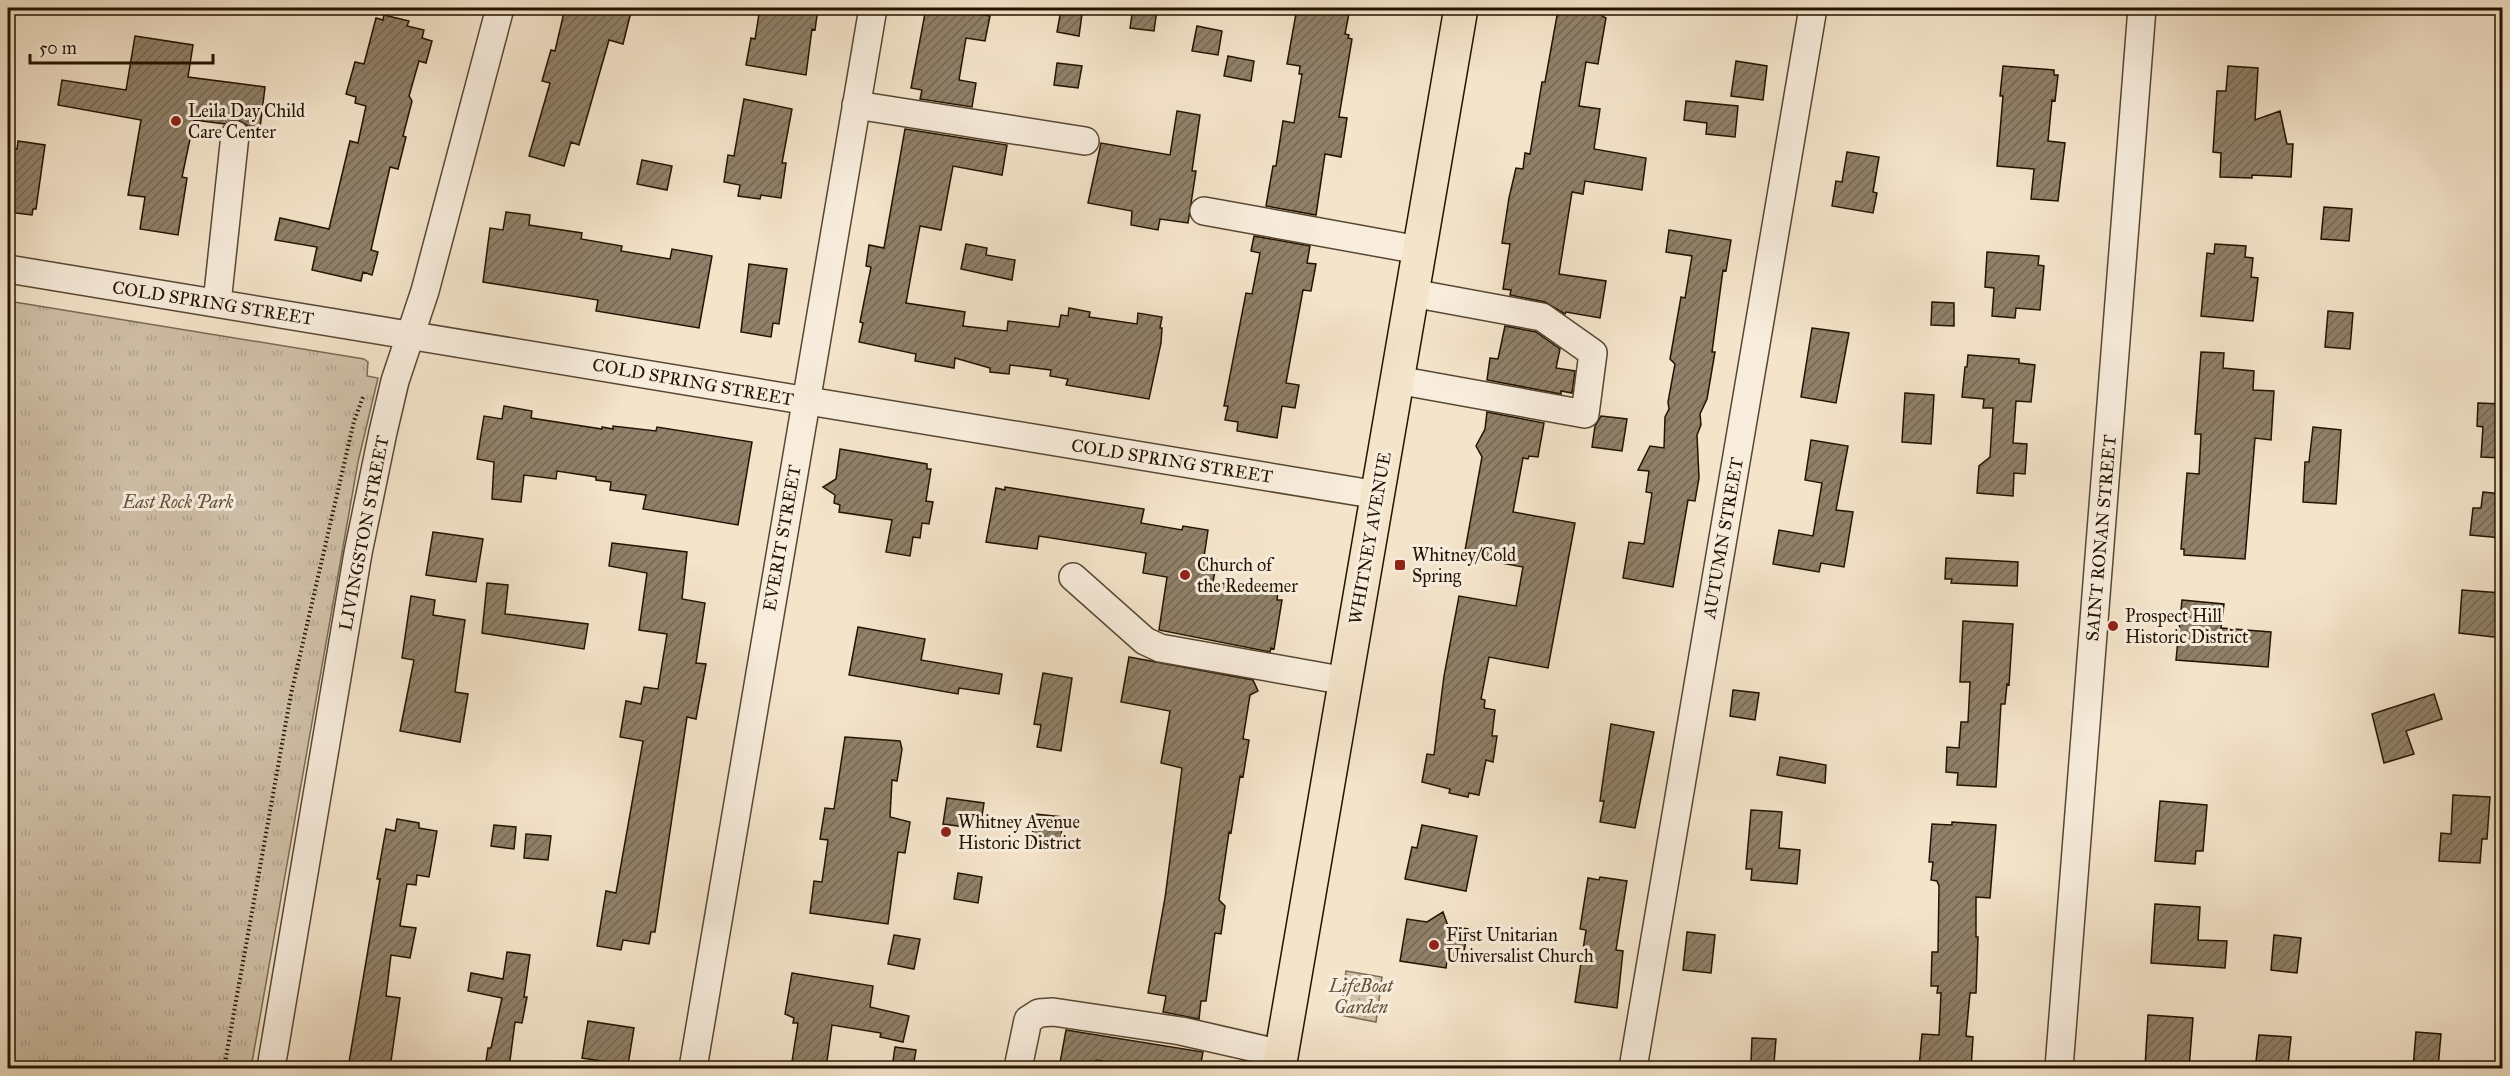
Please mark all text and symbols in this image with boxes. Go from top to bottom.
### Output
scale bar [30,27,213,65]
text: 50 m [39,37,77,59]
place label: Leila Day Child Care Center [188,100,305,143]
marker: Leila Day Child Care Center [169,114,183,128]
street label: COLD SPRING STREET [111,276,315,330]
street label: COLD SPRING STREET [591,353,795,411]
street label: LIVINGSTON STREET [334,434,394,632]
street label: COLD SPRING STREET [1070,434,1274,488]
street label: SAINT RONAN STREET [2081,434,2121,642]
street label: WHITNEY AVENUE [1344,450,1396,626]
street label: AUTUMN STREET [1698,456,1748,621]
street label: EVERIT STREET [758,463,806,613]
park label: East Rock Park [121,491,234,513]
place label: Whitney/Cold Spring [1412,544,1516,588]
place label: Church of the Redeemer [1197,554,1298,597]
marker: Whitney/Cold Spring [1393,558,1407,572]
marker: Church of the Redeemer [1178,568,1192,582]
place label: Prospect Hill Historic District [2125,605,2249,648]
marker: Prospect Hill Historic District [2106,619,2120,633]
place label: Whitney Avenue Historic District [958,811,1082,854]
marker: Whitney Avenue Historic District [939,825,953,839]
place label: First Unitarian Universalist Church [1446,924,1594,967]
marker: First Unitarian Universalist Church [1427,938,1441,952]
park label: LifeBoat Garden [1328,975,1394,1018]

